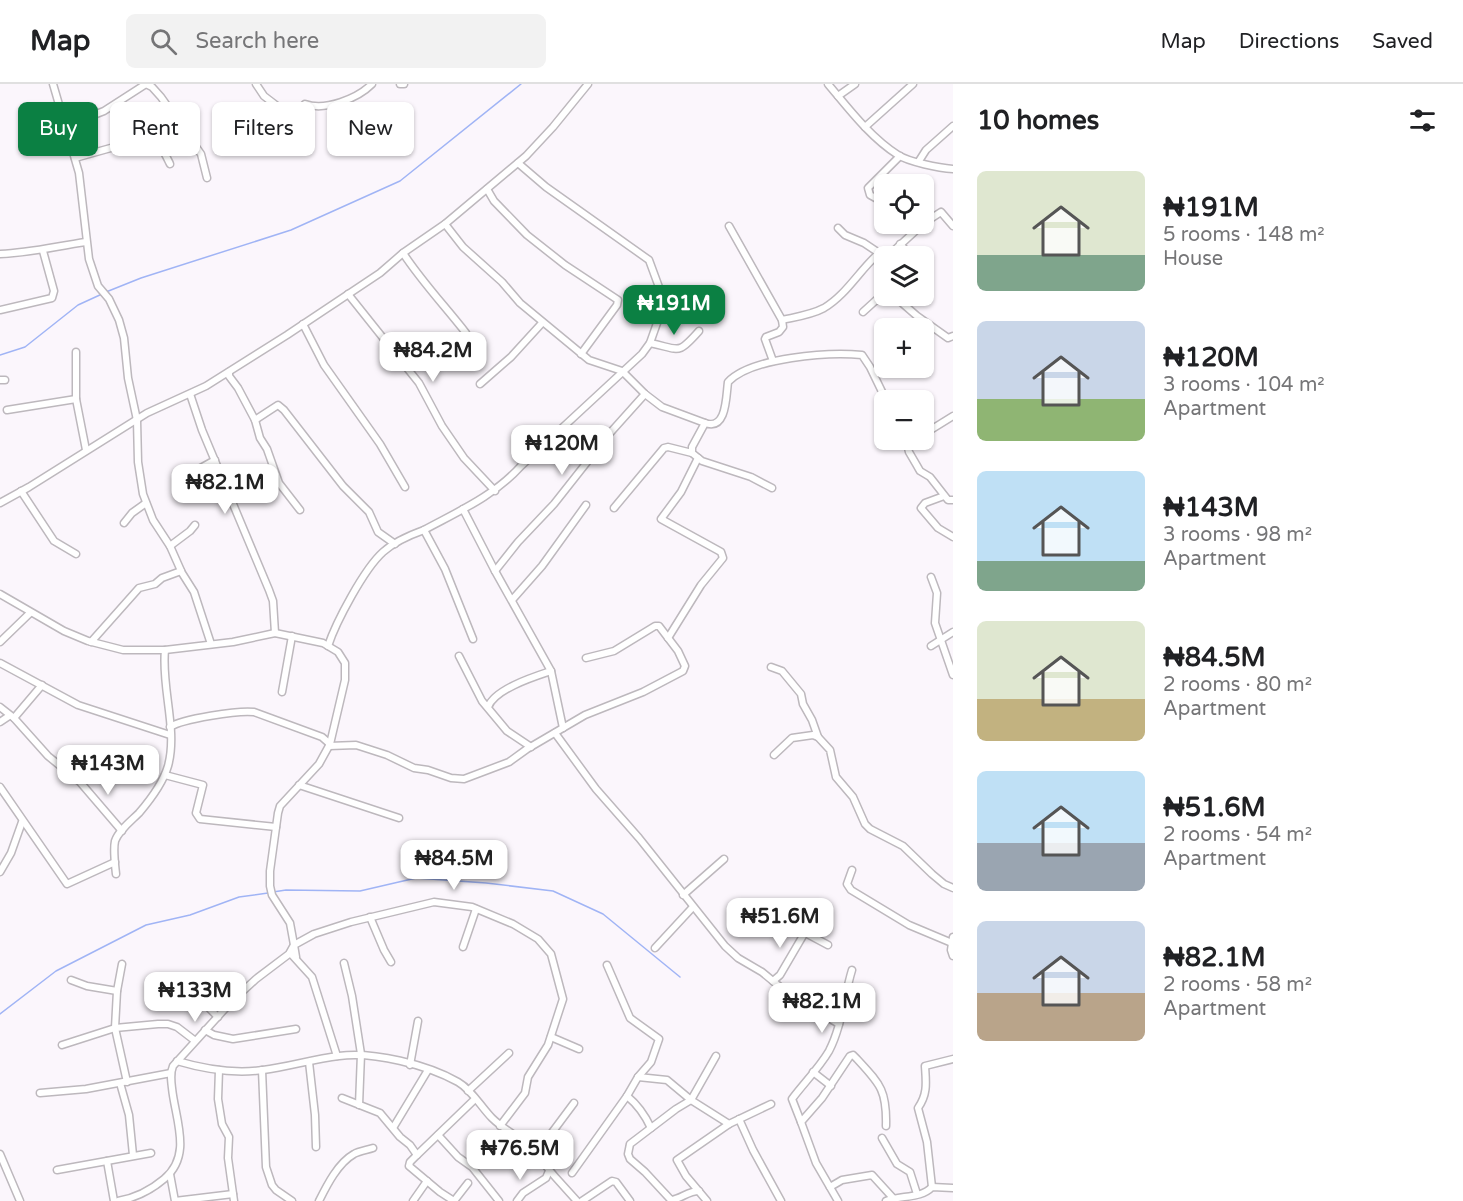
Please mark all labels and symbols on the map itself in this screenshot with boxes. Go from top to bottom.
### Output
pin: ₦191M [632,285,716,336]
pin: ₦84.2M [384,332,482,383]
pin: ₦120M [520,425,604,476]
pin: ₦82.1M [176,464,274,515]
pin: ₦143M [66,745,150,796]
pin: ₦84.5M [405,840,503,891]
pin: ₦51.6M [731,898,829,949]
pin: ₦133M [153,972,237,1023]
pin: ₦82.1M [773,983,871,1034]
pin: ₦76.5M [471,1130,569,1181]

